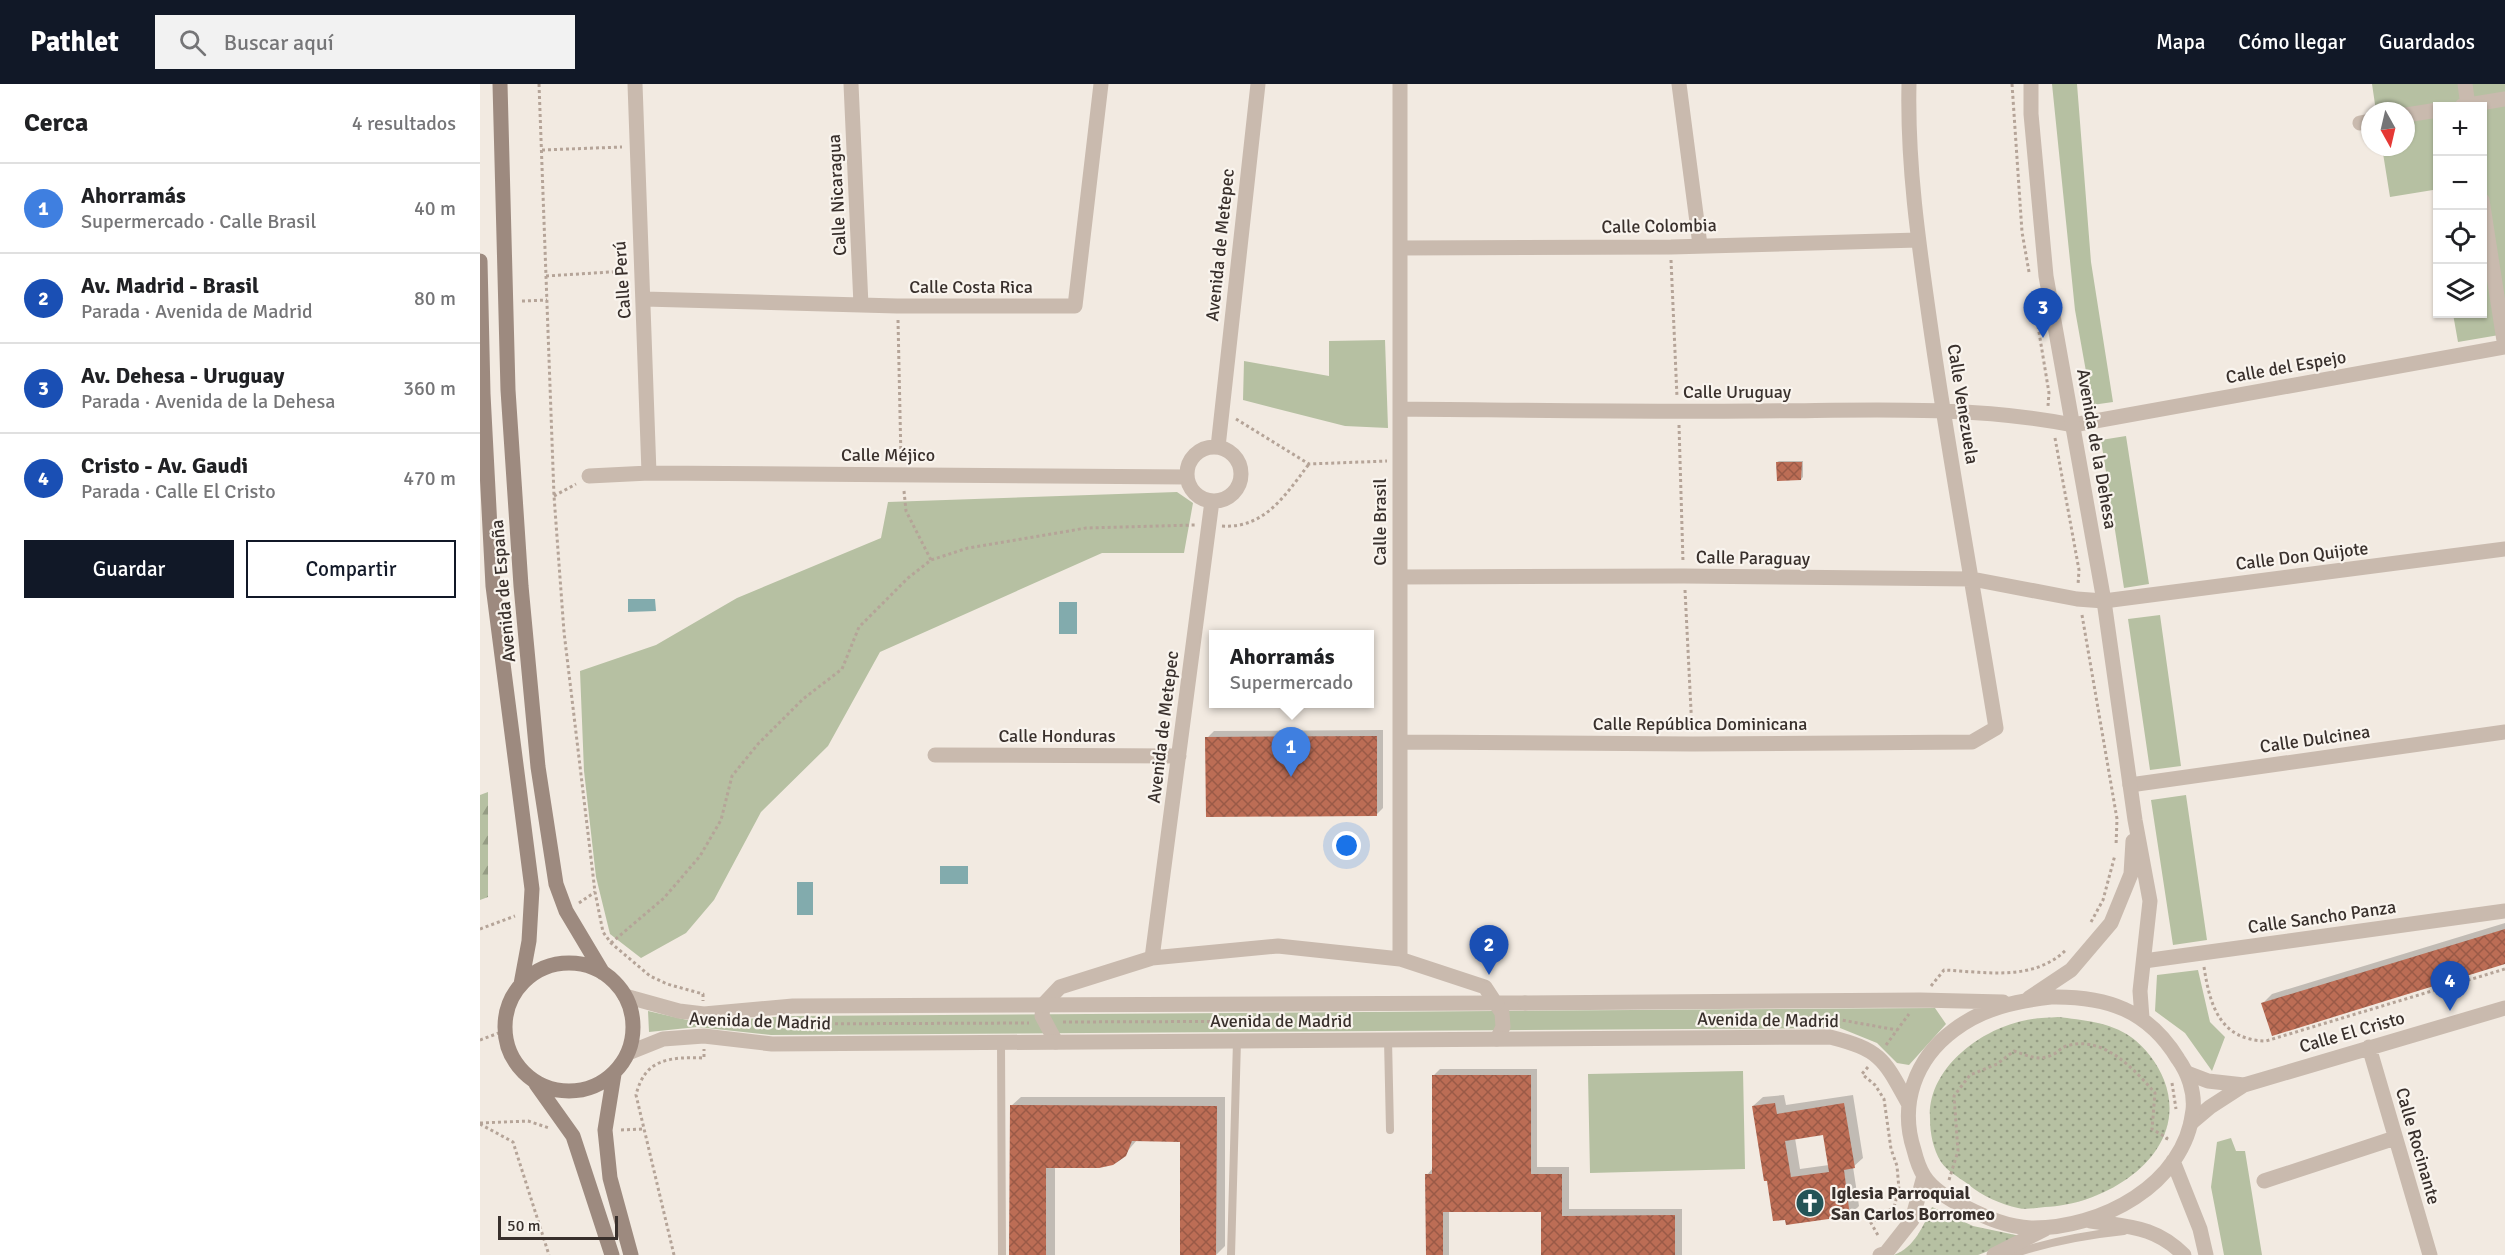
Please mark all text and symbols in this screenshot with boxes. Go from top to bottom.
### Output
search box [155,15,575,69]
text: Pathlet [30,25,119,59]
icon: search [176,26,209,59]
text: Buscar aquí [224,29,334,56]
text: Mapa [2156,29,2205,55]
text: Cómo llegar [2238,29,2346,55]
text: Guardados [2379,29,2475,55]
north arrow [2361,102,2415,156]
map controls [2433,102,2487,318]
button: + [2433,102,2487,156]
text: Cerca [24,107,88,139]
text: 4 resultados [352,111,456,136]
street label: Calle Nicaragua [823,134,851,256]
button: − [2433,156,2487,210]
street label: Avenida de Metepec [1201,168,1239,322]
text: Ahorramás [81,182,186,209]
text: 1 [38,196,49,221]
text: 40 m [414,196,456,221]
text: Supermercado · Calle Brasil [81,209,316,234]
button: locate [2433,210,2487,264]
street label: Calle Colombia [1601,214,1717,238]
street label: Calle Perú [608,240,636,320]
button: layers [2433,264,2487,318]
text: Av. Madrid - Brasil [81,272,259,299]
street label: Calle Costa Rica [909,276,1033,298]
text: 2 [38,286,49,311]
text: 80 m [414,286,456,311]
pin: 3 [2024,288,2062,338]
text: Parada · Avenida de Madrid [81,299,313,324]
street label: Calle Venezuela [1943,342,1983,466]
street label: Calle del Espejo [2224,346,2348,388]
text: Av. Dehesa - Uruguay [81,362,284,389]
street label: Avenida de la Dehesa [2072,367,2122,531]
text: 3 [38,376,49,401]
text: 360 m [403,376,456,401]
street label: Calle Uruguay [1683,381,1792,403]
text: Parada · Avenida de la Dehesa [81,389,335,414]
street label: Calle Méjico [841,444,935,466]
text: Cristo - Av. Gaudi [81,452,248,479]
text: 4 [38,466,49,491]
text: 470 m [403,466,456,491]
street label: Calle Brasil [1369,478,1391,566]
text: Parada · Calle El Cristo [81,479,276,504]
street label: Avenida de España [486,519,520,663]
street label: Calle Don Quijote [2234,537,2370,575]
button: Guardar [24,540,234,598]
button: Compartir [246,540,456,598]
street label: Calle Paraguay [1696,546,1811,570]
popup [1209,630,1374,708]
text: Ahorramás [1230,643,1335,670]
street label: Avenida de Metepec [1143,650,1183,804]
text: Supermercado [1230,670,1353,695]
street label: Calle República Dominicana [1593,713,1807,735]
street label: Calle Dulcinea [2258,720,2372,758]
street label: Calle Honduras [998,725,1116,747]
pin: 1 [1272,728,1310,777]
your location [1332,831,1361,860]
street label: Calle Sancho Panza [2246,896,2398,938]
pin: 2 [1470,926,1508,975]
pin: 4 [2430,962,2470,1011]
street label: Calle El Cristo [2297,1006,2407,1058]
street label: Avenida de Madrid [689,1008,831,1034]
street label: Avenida de Madrid [1697,1008,1839,1032]
street label: Avenida de Madrid [1210,1010,1352,1032]
street label: Calle Rocinante [2391,1085,2445,1207]
place label: Iglesia Parroquial San Carlos Borromeo [1831,1182,1995,1225]
church icon: Iglesia Parroquial San Carlos Borromeo [1794,1187,1826,1219]
scale bar [498,1213,618,1240]
text: 50 m [507,1216,541,1236]

